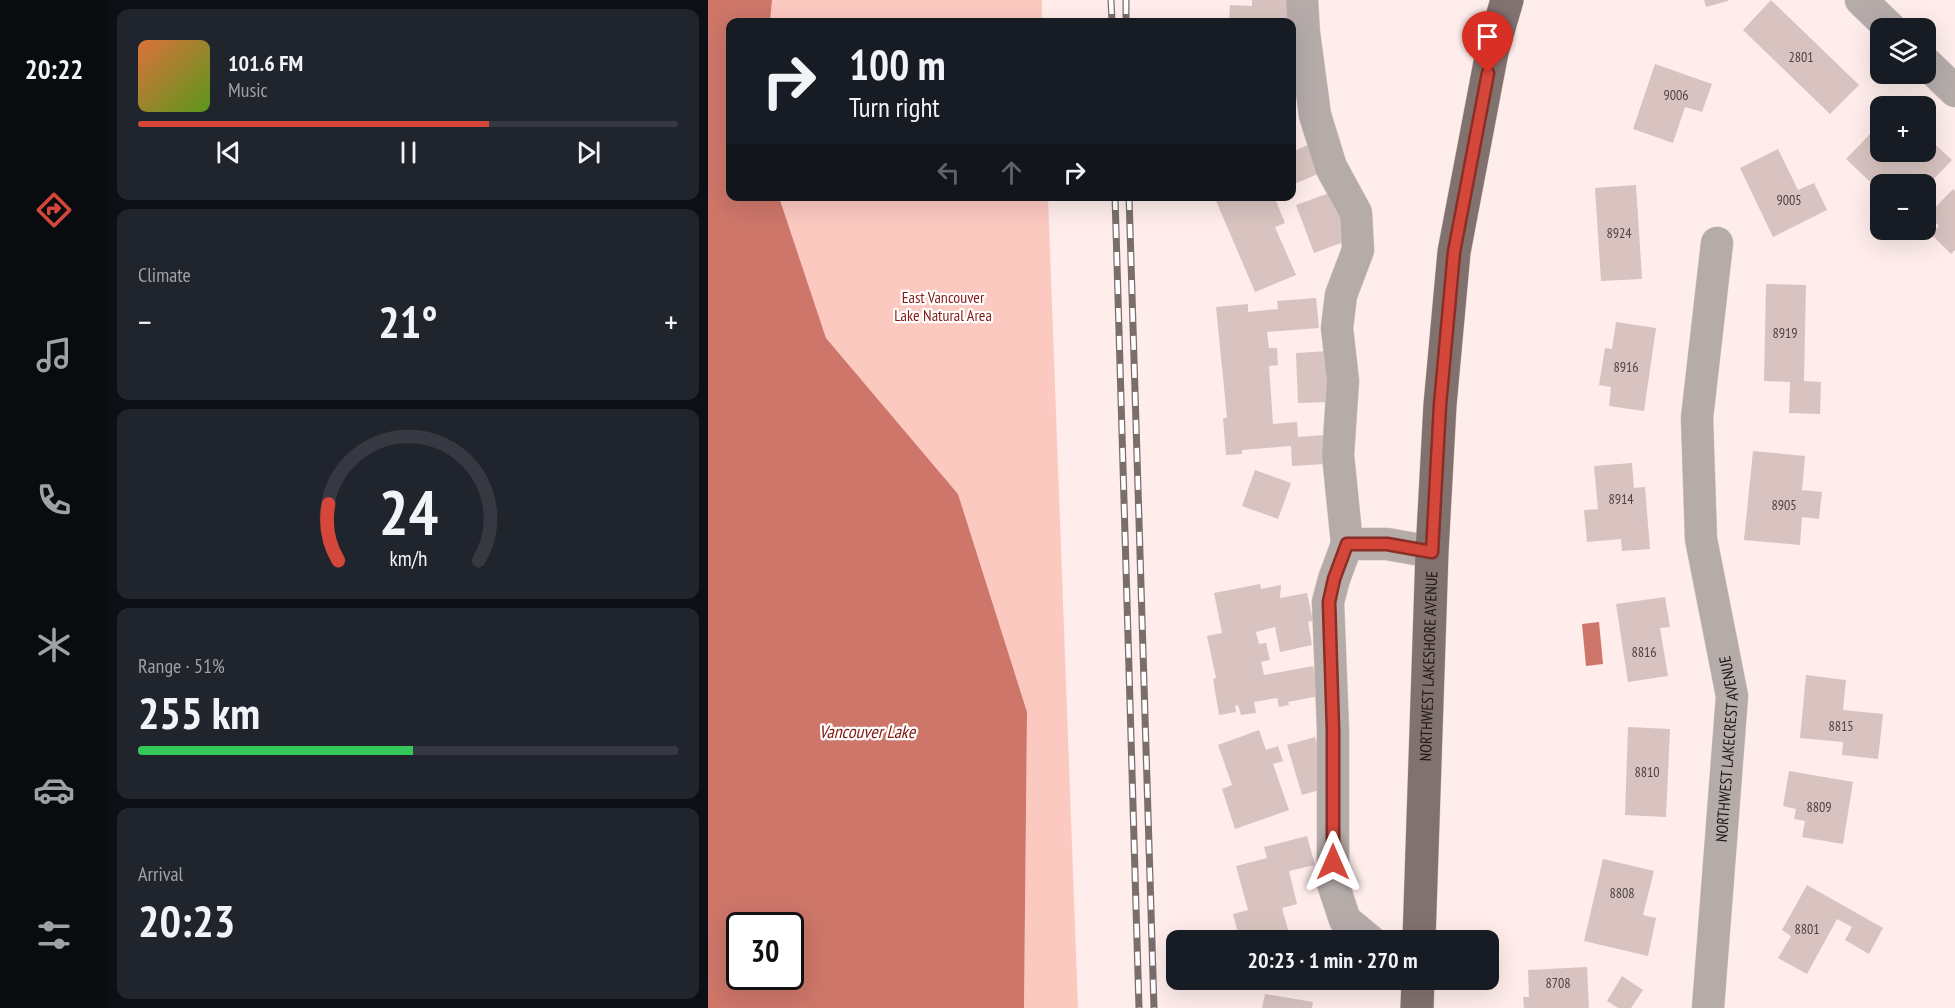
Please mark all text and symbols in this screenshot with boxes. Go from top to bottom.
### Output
pin [1462,11,1513,73]
map controls [1870,18,1936,240]
button: layers [1870,18,1936,84]
icon: arrive [1471,20,1504,53]
text: 100 m [849,37,946,92]
icon: right [750,42,828,120]
house number: 2801 [1788,48,1814,66]
text: 101.6 FM [228,49,303,77]
text: 20:22 [25,52,83,86]
text: Music [228,77,268,103]
house number: 9006 [1663,86,1689,104]
text: Turn right [849,90,940,124]
button: + [1870,96,1936,162]
icon: previous [212,136,245,169]
icon: pause [392,136,425,169]
icon: next [572,136,605,169]
icon: left [932,156,965,189]
icon: ahead [995,156,1028,189]
icon: right [1058,156,1091,189]
button: − [1870,174,1936,240]
icon: directions [33,189,75,231]
house number: 9005 [1776,191,1802,209]
house number: 8924 [1606,224,1632,242]
text: Climate [138,262,191,288]
park label: East Vancouver Lake Natural Area [894,287,992,325]
text: 21° [378,292,438,350]
text: − [138,300,152,343]
text: + [664,300,678,343]
house number: 8919 [1772,324,1798,342]
icon: music [33,334,75,376]
house number: 8916 [1613,358,1639,376]
text: 24 [378,471,438,552]
icon: phone [33,479,75,521]
house number: 8914 [1608,490,1634,508]
house number: 8905 [1771,496,1797,514]
text: km/h [389,544,427,572]
street label: NORTHWEST LAKESHORE AVENUE [1415,570,1441,762]
icon: climate [33,624,75,666]
house number: 8816 [1631,643,1657,661]
text: Range · 51% [138,653,225,679]
street label: NORTHWEST LAKECREST AVENUE [1711,654,1742,843]
text: 255 km [138,683,260,741]
house number: 8815 [1828,717,1854,735]
water label: Vancouver Lake [819,720,917,743]
house number: 8810 [1634,763,1660,781]
icon: car [33,769,75,811]
house number: 8809 [1806,798,1832,816]
position arrow [1301,830,1365,894]
text: Arrival [138,861,183,887]
house number: 8808 [1609,884,1635,902]
text: 20:23 [138,891,235,949]
speed limit sign: 30 [726,912,804,990]
icon: filters [33,914,75,956]
house number: 8801 [1794,920,1820,938]
text: 20:23 · 1 min · 270 m [1247,946,1418,974]
house number: 8708 [1545,974,1571,992]

